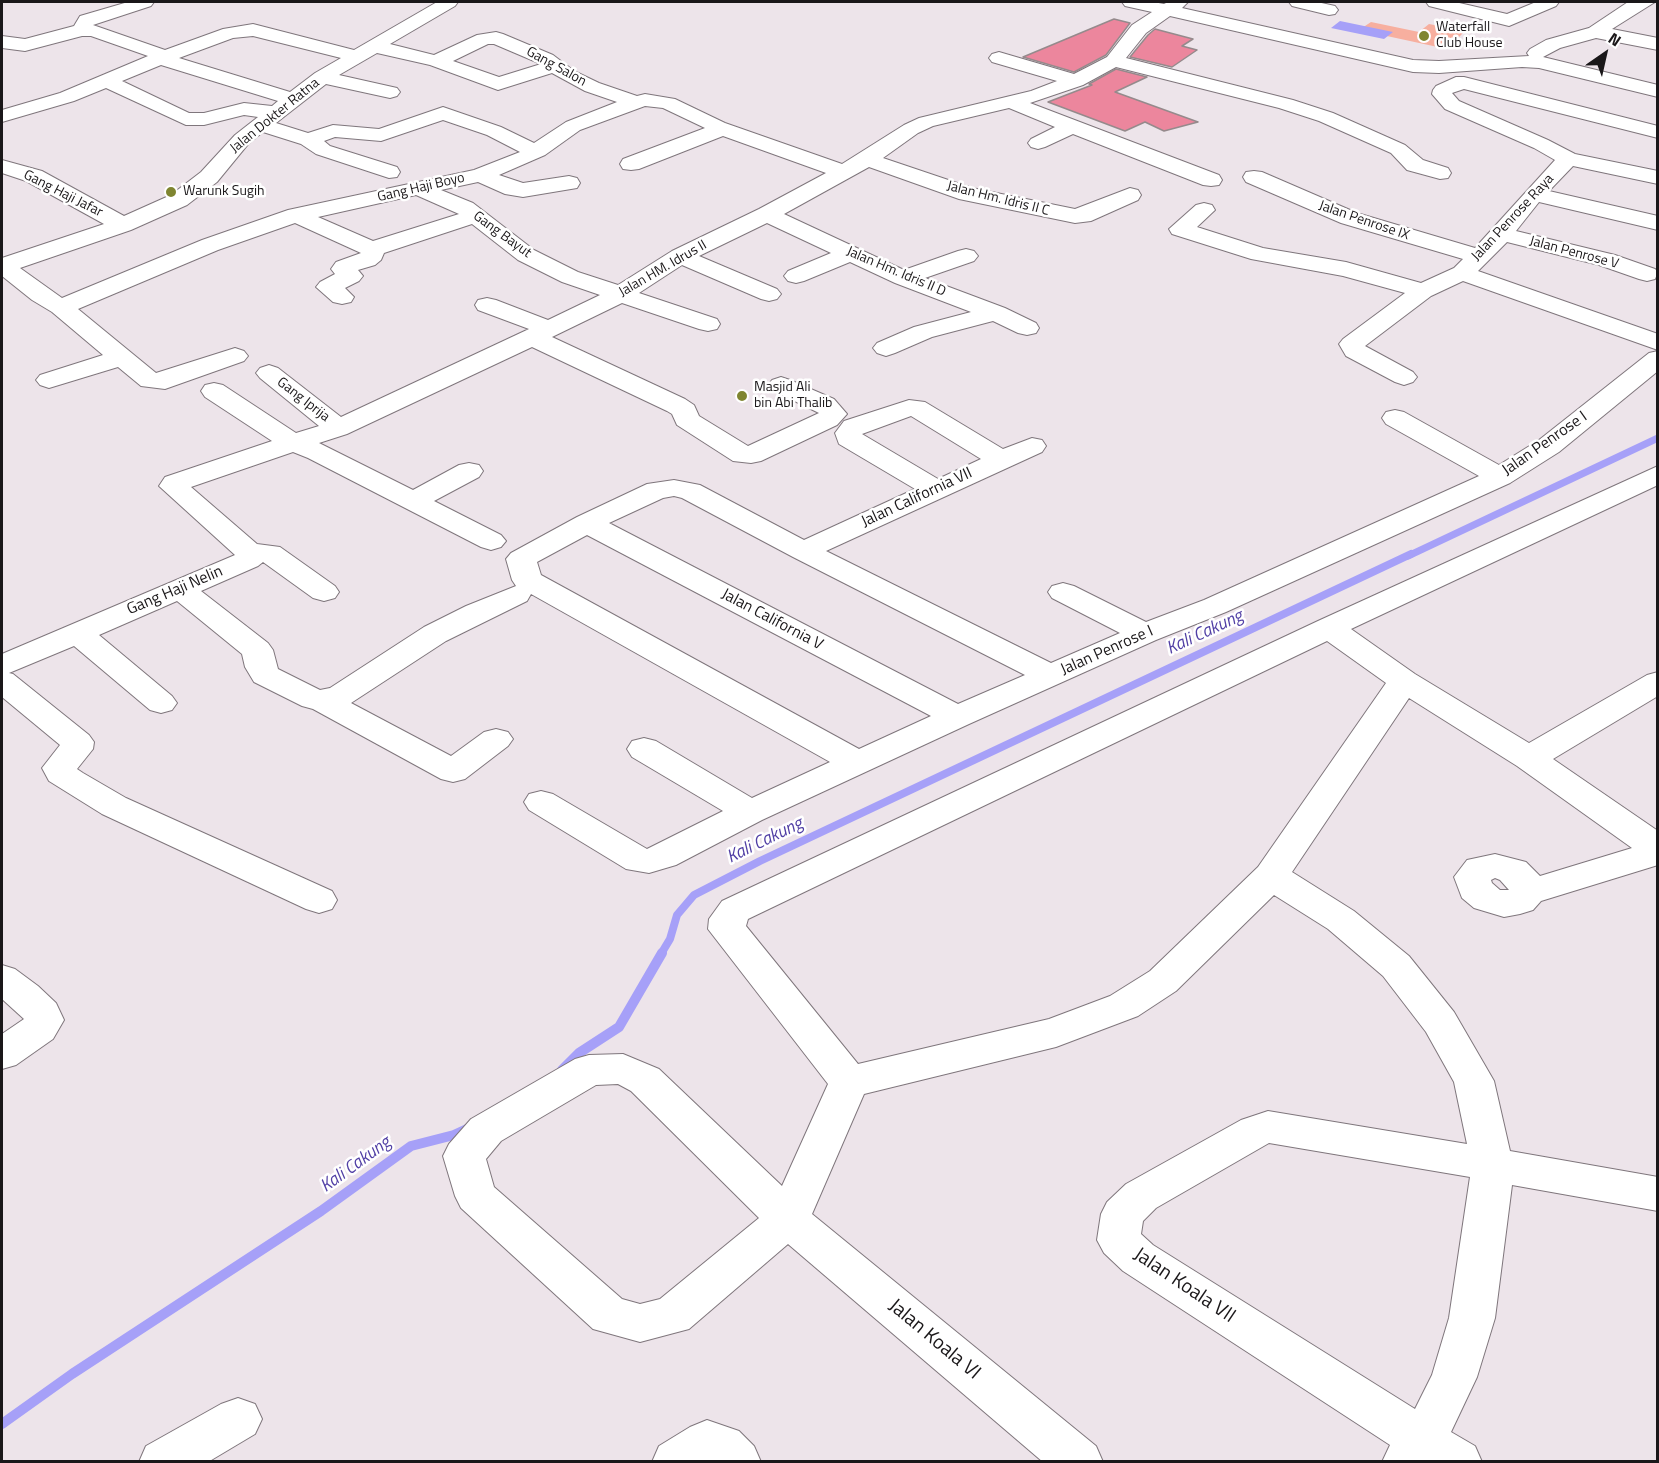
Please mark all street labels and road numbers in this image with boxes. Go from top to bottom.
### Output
street label: Gang Salon [523,44,589,90]
street label: Jalan Dokter Ratna [227,75,323,157]
street label: Gang Haji Jafar [21,167,105,221]
street label: Gang Haji Boyo [376,170,466,206]
street label: Jalan Penrose Raya [1468,171,1558,265]
street label: Jalan Hm. Idris II C [945,178,1051,220]
street label: Jalan Penrose IX [1316,198,1412,244]
street label: Gang Bayut [470,208,534,262]
street label: Jalan Penrose V [1528,233,1620,273]
street label: Jalan HM. Idrus II [616,237,710,301]
street label: Jalan Hm. Idris II D [844,243,948,301]
street label: Gang Iprija [273,374,333,426]
street label: Jalan Penrose I [1499,408,1591,480]
street label: Jalan California VII [858,464,976,532]
street label: Gang Haji Nelin [124,562,226,620]
street label: Jalan California V [718,585,826,655]
street label: Jalan Penrose I [1058,622,1156,680]
street label: Jalan Koala VII [1128,1243,1240,1329]
street label: Jalan Koala VI [883,1295,985,1385]

